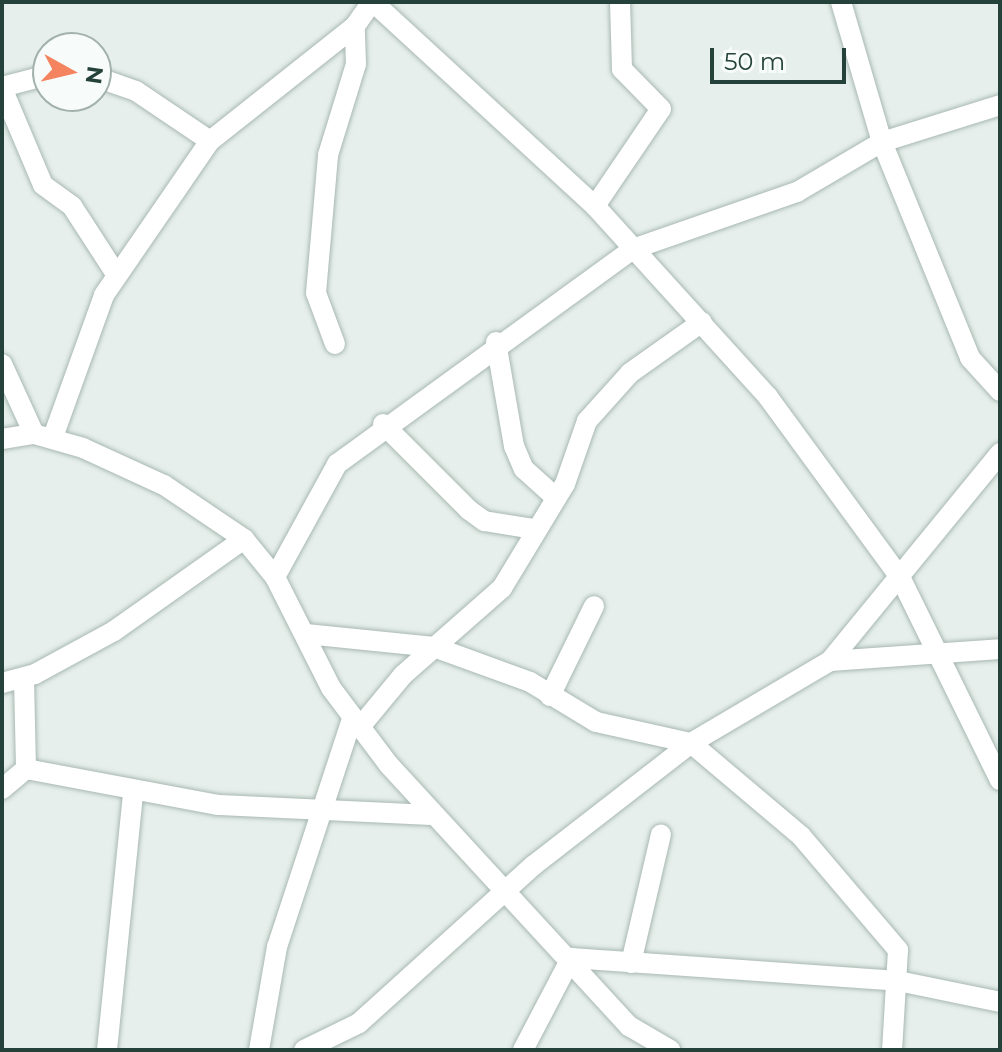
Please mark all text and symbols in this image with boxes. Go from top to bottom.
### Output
north arrow [32,32,112,112]
scale bar [714,32,850,82]
text: 50 m [724,47,785,76]
text: N [80,64,109,86]

